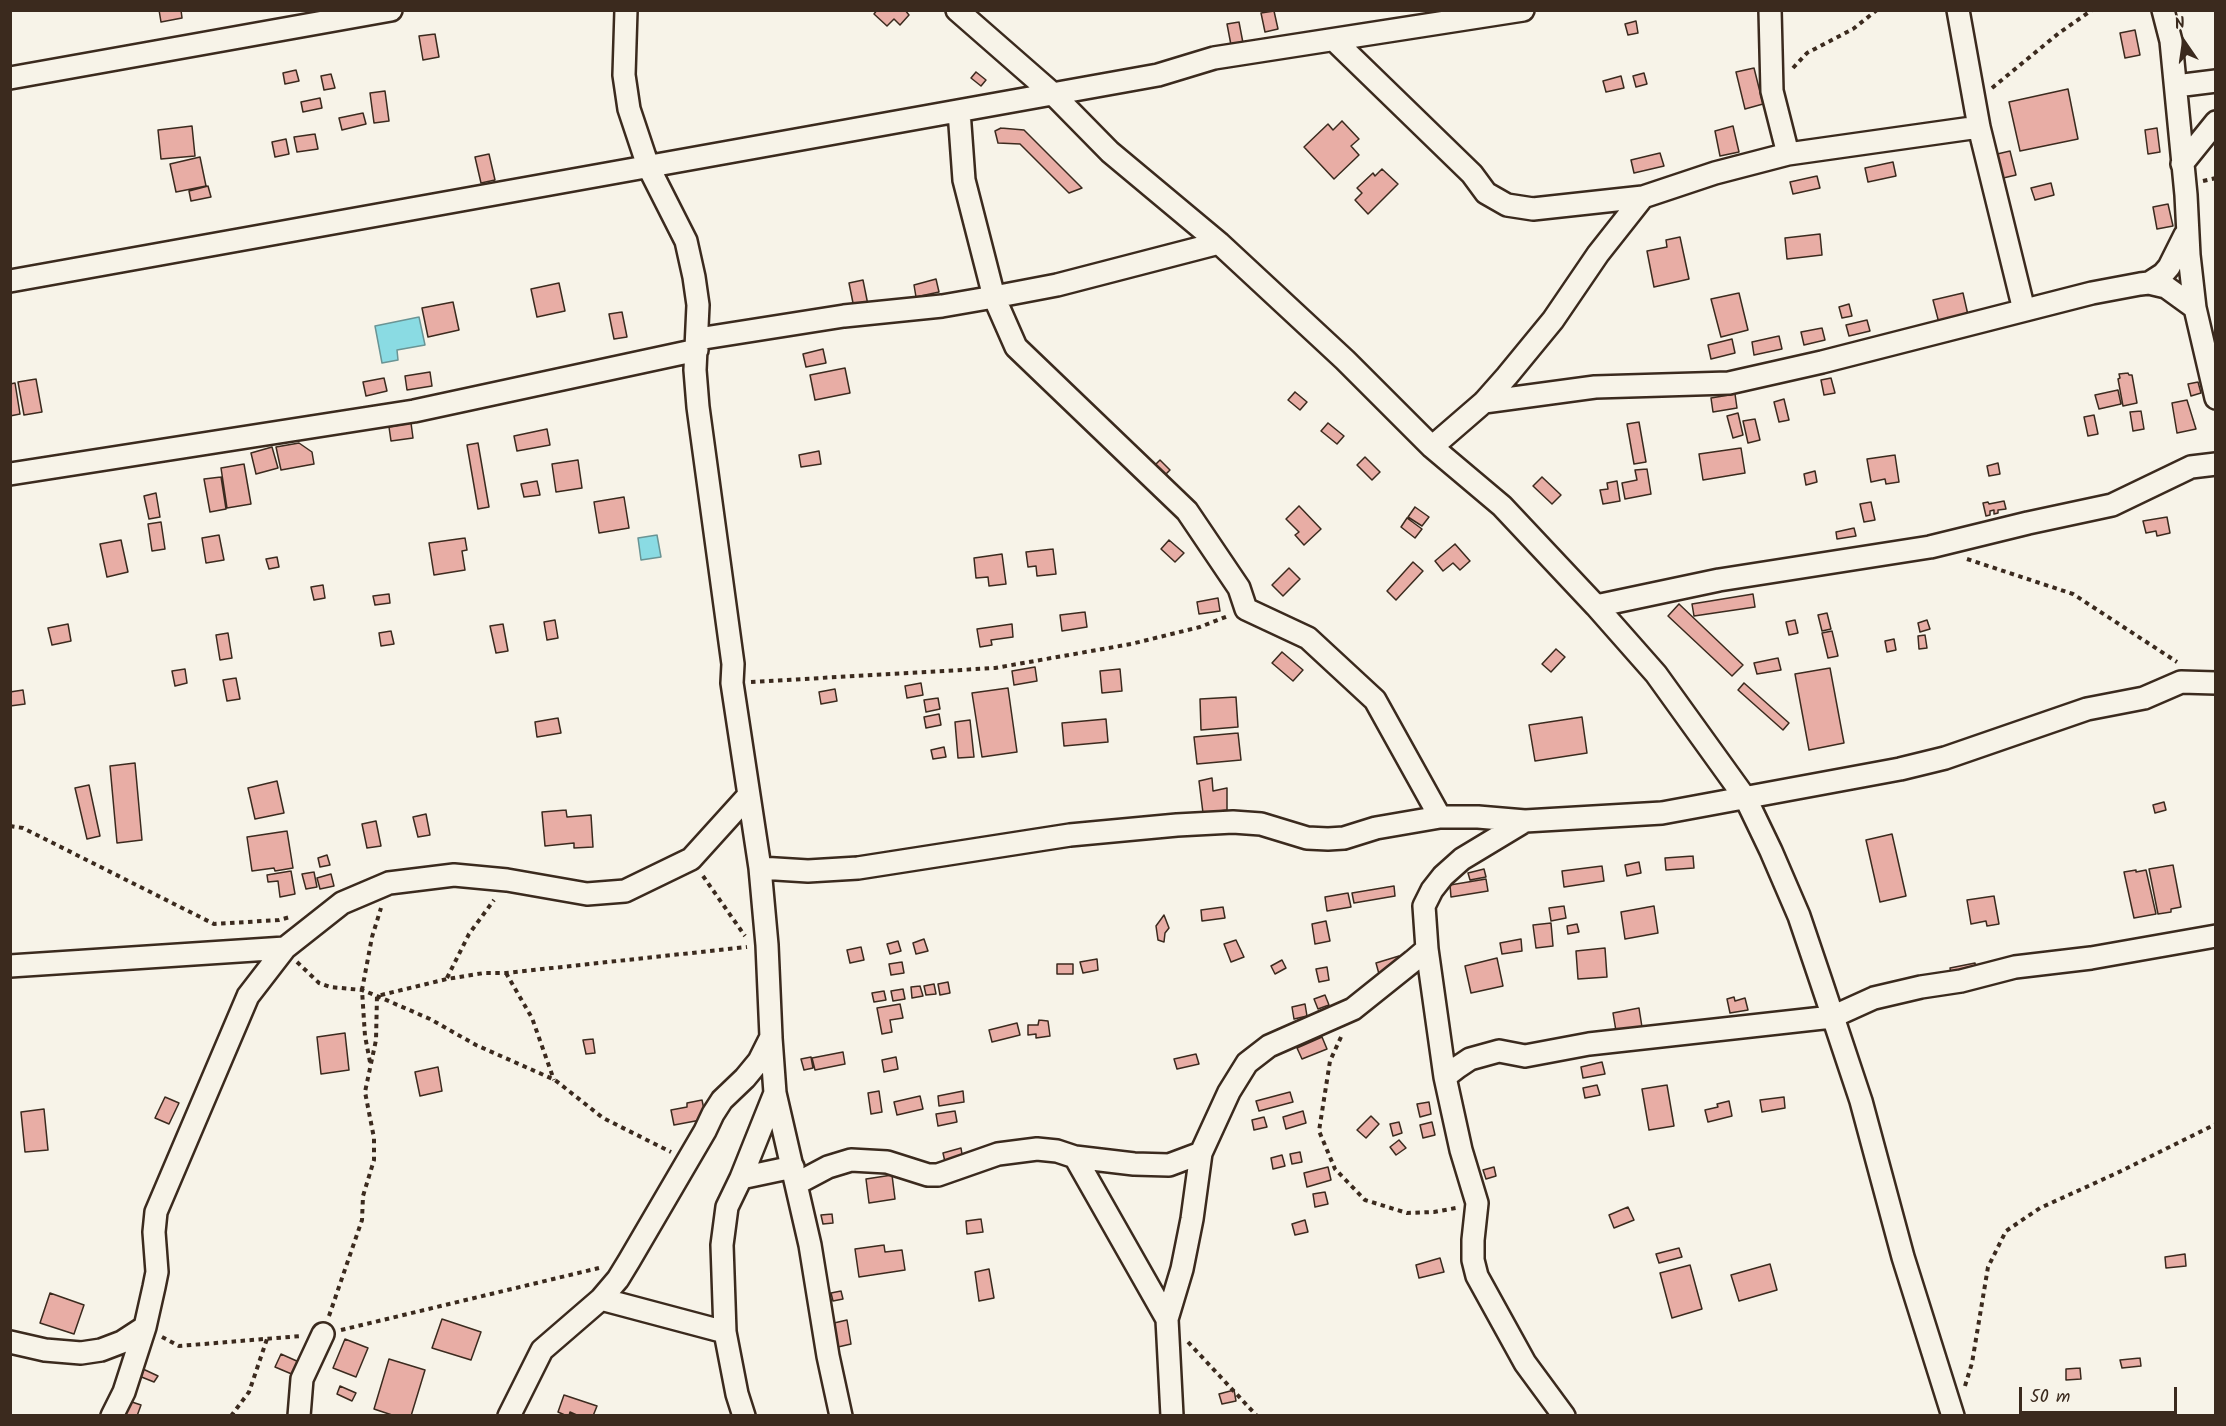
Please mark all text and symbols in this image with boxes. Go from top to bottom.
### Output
text: N [2172,11,2188,37]
north arrow [2154,12,2214,72]
scale bar [2022,1375,2180,1413]
text: 50 m [2030,1383,2070,1412]

